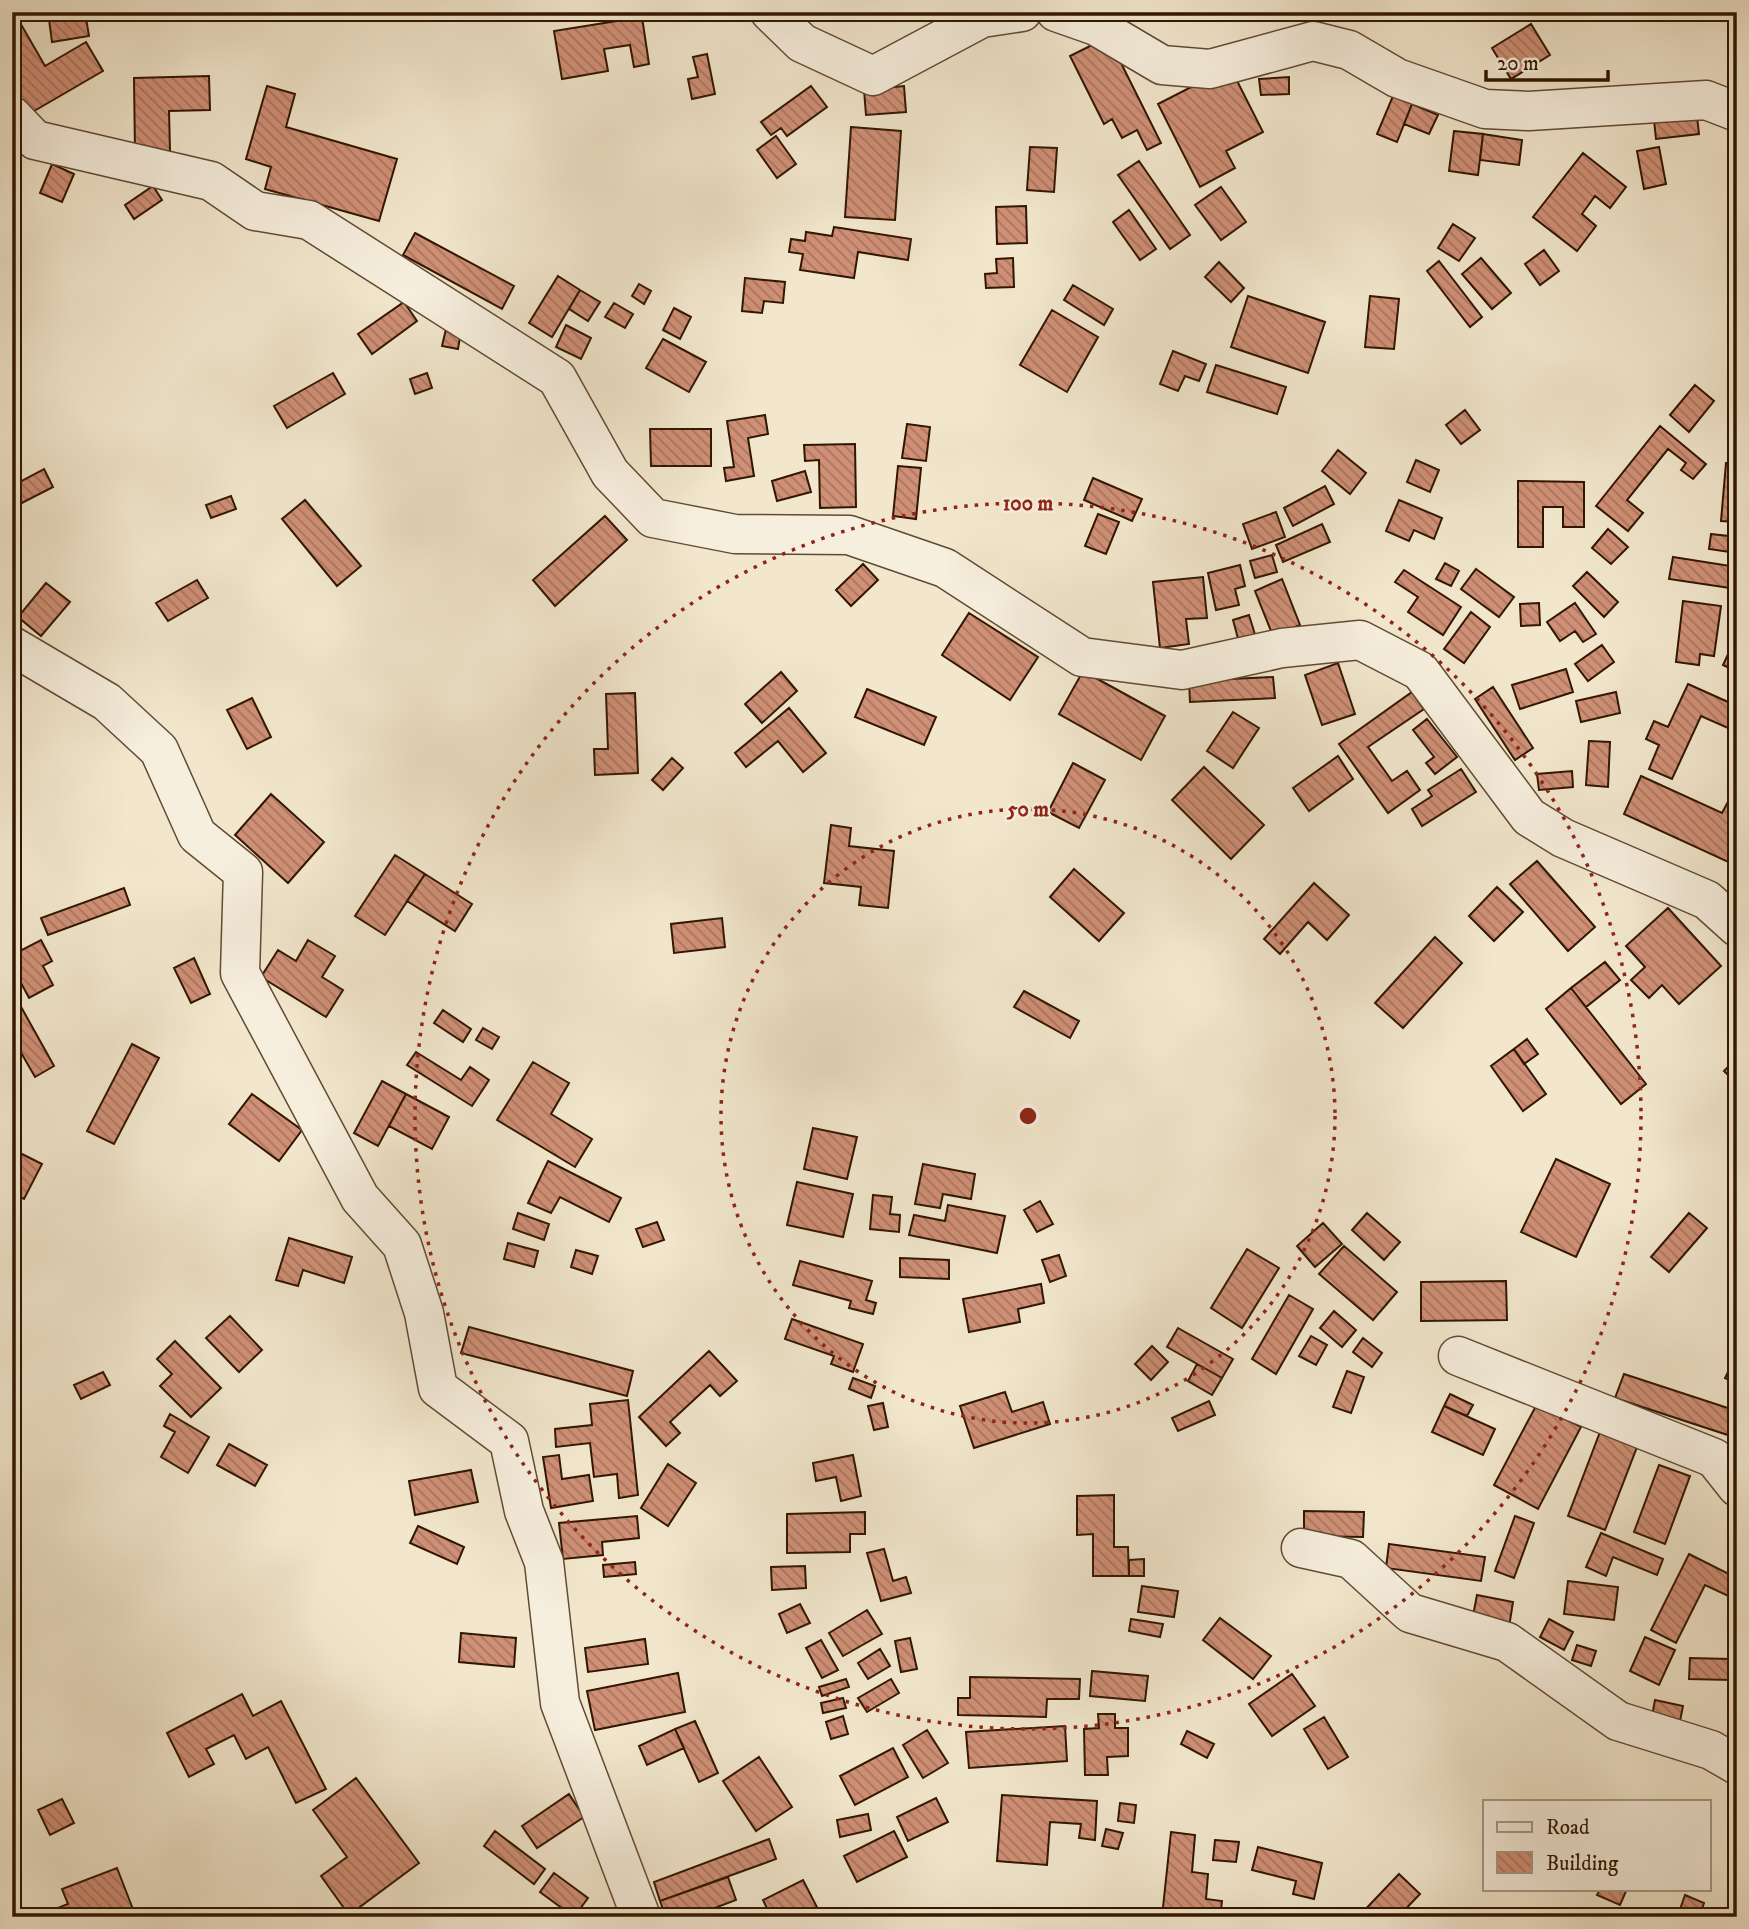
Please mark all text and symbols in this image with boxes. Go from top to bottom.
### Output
scale bar [1486,38,1609,82]
text: 20 m [1497,51,1539,77]
text: 100 m [1003,491,1053,517]
text: 50 m [1006,797,1049,823]
centre of rings [1016,1104,1040,1128]
legend [1483,1800,1710,1890]
text: Road [1546,1815,1590,1841]
text: Building [1546,1851,1619,1877]

